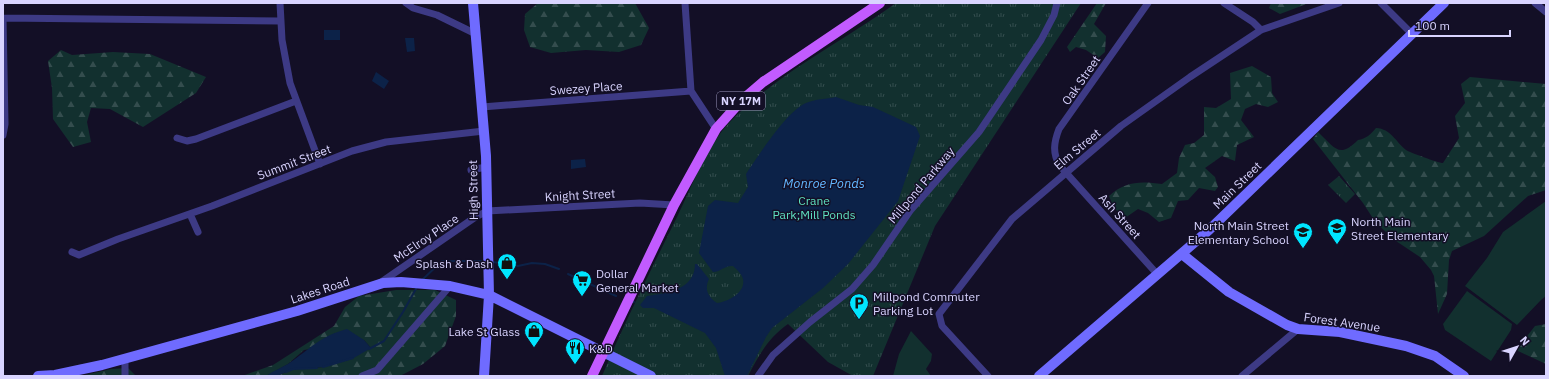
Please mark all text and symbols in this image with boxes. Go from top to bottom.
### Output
scale bar [1409,12,1510,38]
text: 100 m [1415,18,1450,33]
street label: Oak Street [1059,52,1103,108]
street label: Swezey Place [549,78,623,98]
road number: NY 17M [717,92,765,110]
street label: Elm Street [1051,125,1103,173]
street label: Summit Street [255,141,333,183]
street label: Millpond Parkway [885,144,957,226]
street label: Main Street [1210,158,1264,212]
street label: High Street [465,160,481,220]
water label: Monroe Ponds [783,175,865,192]
street label: Knight Street [544,186,616,204]
street label: Ash Street [1096,190,1144,242]
park label: Crane Park;Mill Ponds [772,193,856,222]
street label: McElroy Place [391,210,462,265]
place label: North Main Street Elementary [1351,214,1449,243]
school or university icon: North Main Street Elementary [1326,217,1348,245]
place label: North Main Street Elementary School [1188,218,1289,247]
school or university icon: North Main Street Elementary School [1292,221,1314,249]
shop icon: Splash & Dash [496,252,518,280]
place label: Splash & Dash [416,256,493,271]
place label: Dollar General Market [596,266,679,295]
supermarket icon: Dollar General Market [571,269,593,297]
street label: Lakes Road [288,273,352,307]
place label: Millpond Commuter Parking Lot [873,289,980,318]
parking icon: Millpond Commuter Parking Lot [848,292,870,320]
street label: Forest Avenue [1303,309,1382,335]
shop icon: Lake St Glass [523,320,545,348]
place label: Lake St Glass [448,324,520,339]
north arrow [1497,327,1537,367]
text: N [1517,333,1533,348]
restaurant icon: K&D [564,337,586,365]
place label: K&D [589,341,613,356]

